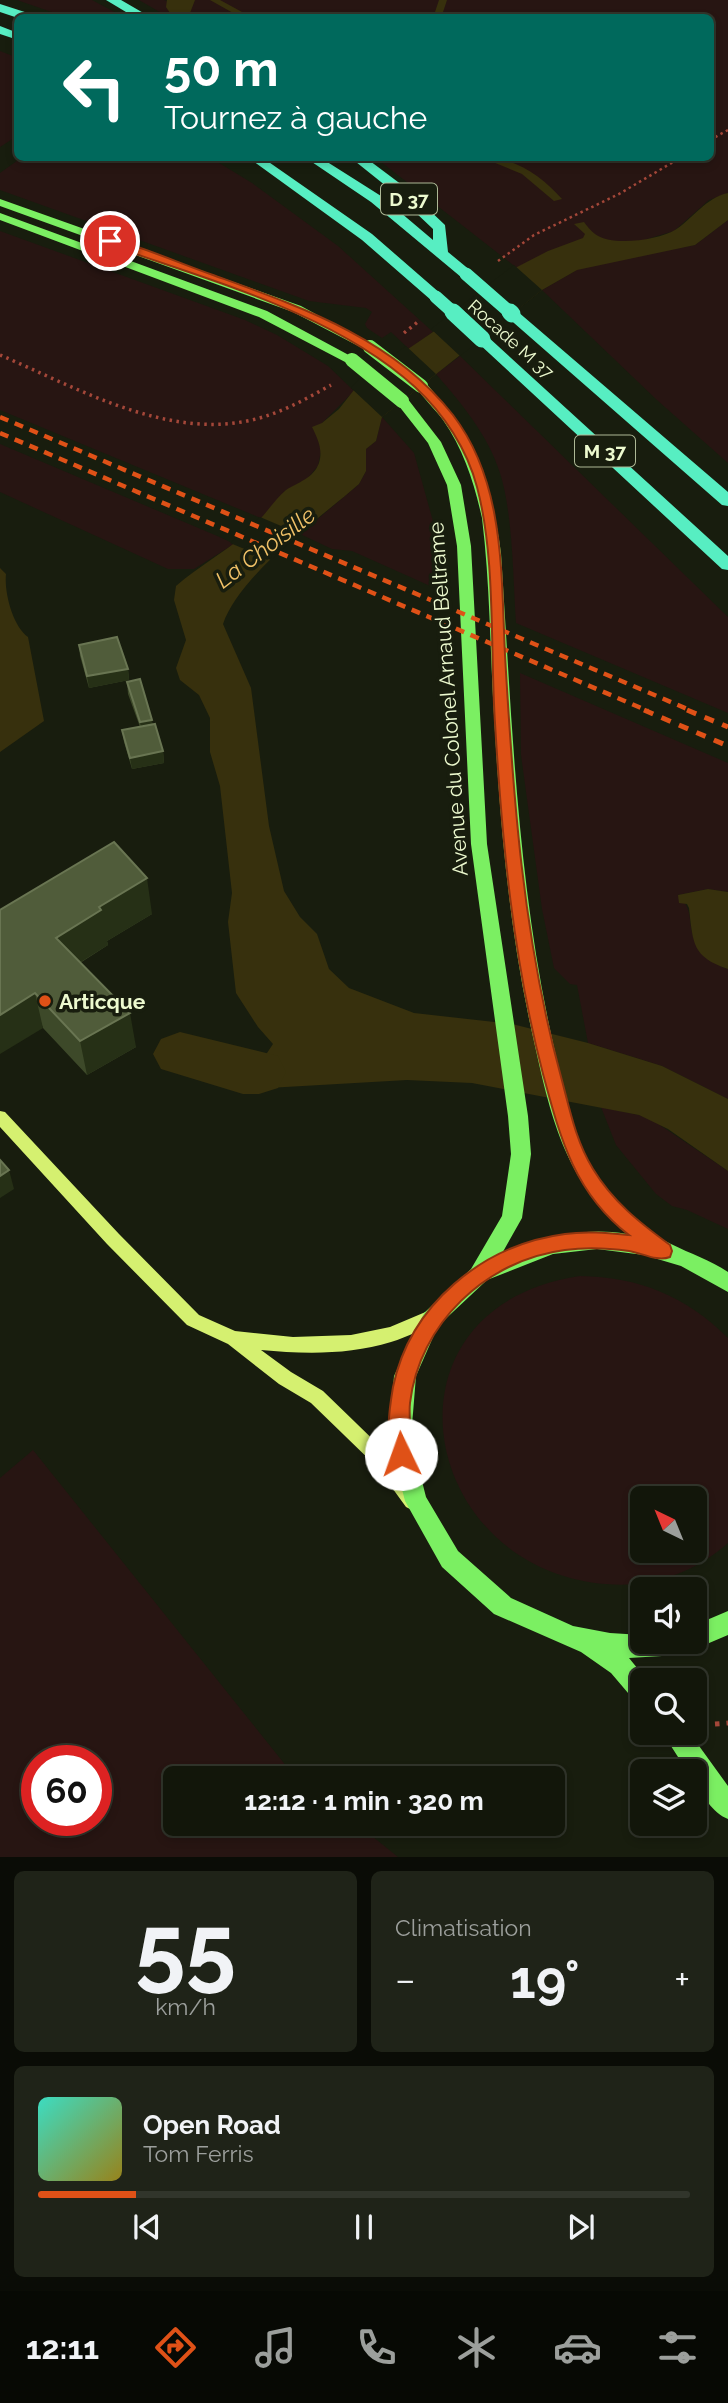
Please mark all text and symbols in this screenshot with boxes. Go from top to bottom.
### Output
text: 50 m [164,40,279,97]
icon: left [49,42,140,133]
text: Tournez à gauche [164,99,427,136]
road number: D 37 [381,183,437,214]
pin [80,211,140,271]
icon: arrive [91,222,129,260]
street label: Rocade M 37 [464,295,558,383]
road number: M 37 [575,436,635,466]
water label: La Choisille [210,501,320,593]
street label: Avenue du Colonel Arnaud Beltrame [423,521,473,877]
place label: Articque [59,989,146,1014]
marker: Articque [37,993,53,1009]
position arrow [364,1417,438,1491]
north arrow [630,1486,707,1563]
map controls [630,1486,707,1836]
button: sound [630,1577,707,1654]
button: search [630,1668,707,1745]
speed limit sign: 60 [21,1745,112,1836]
button: layers [630,1759,707,1836]
text: 12:12 · 1 min · 320 m [244,1786,484,1816]
text: 55 [135,1894,236,2001]
text: Climatisation [395,1914,532,1941]
text: 19° [510,1949,580,2010]
text: − [395,1957,415,2002]
text: + [674,1957,690,2002]
text: km/h [155,1993,216,2020]
text: Open Road [143,2110,281,2140]
text: Tom Ferris [143,2140,254,2167]
icon: previous [128,2208,166,2246]
icon: pause [345,2208,383,2246]
icon: next [562,2208,600,2246]
icon: directions [151,2323,200,2372]
icon: music [251,2323,300,2372]
icon: phone [352,2323,401,2372]
icon: climate [452,2323,501,2372]
icon: car [553,2323,602,2372]
icon: filters [653,2323,702,2372]
text: 12:11 [26,2329,99,2366]

